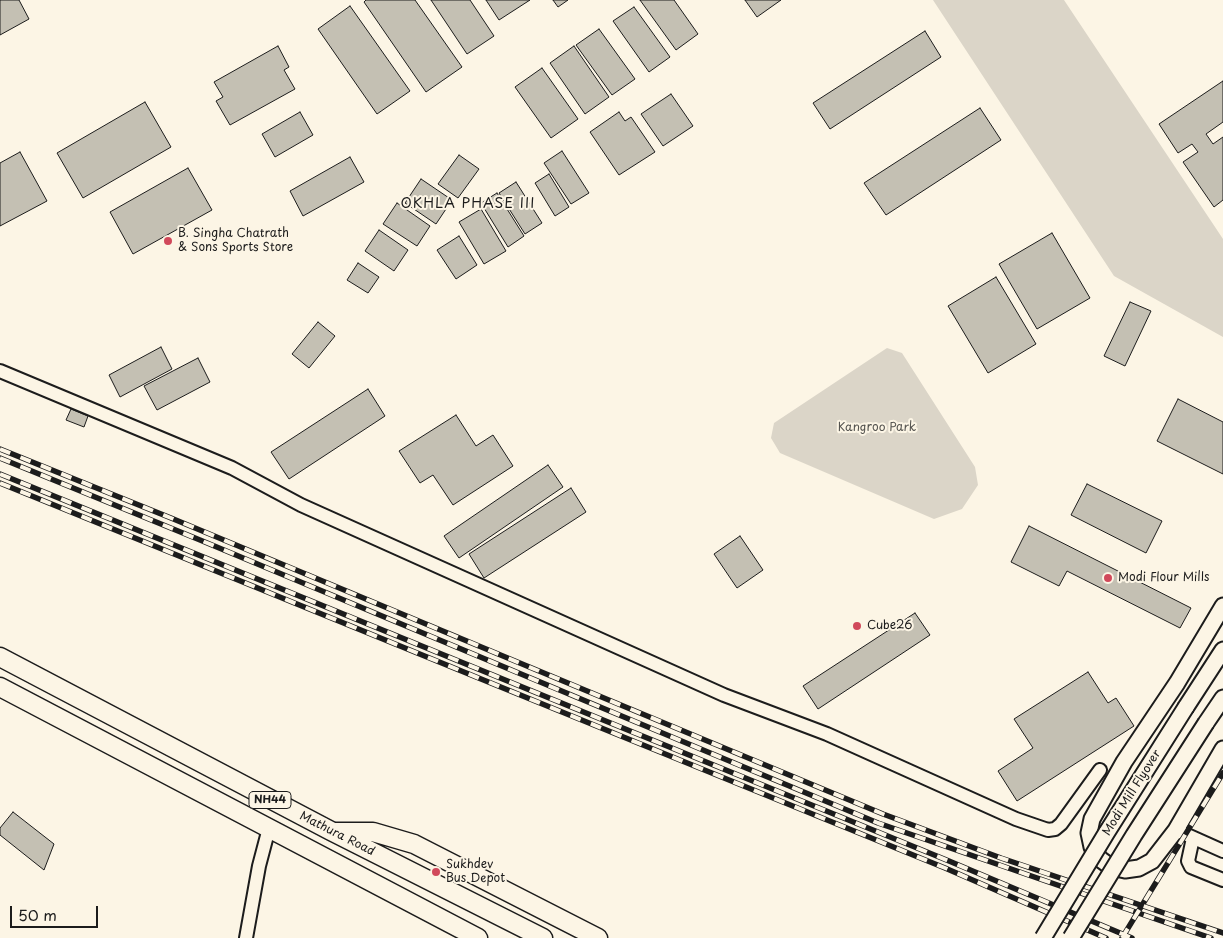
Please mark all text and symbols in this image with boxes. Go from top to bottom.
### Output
district label: OKHLA PHASE III [399,196,537,212]
place label: B. Singha Chatrath & Sons Sports Store [178,227,293,255]
marker: B. Singha Chatrath & Sons Sports Store [162,235,174,247]
park label: Kangroo Park [838,421,916,435]
place label: Modi Flour Mills [1118,571,1209,585]
marker: Modi Flour Mills [1102,572,1114,584]
place label: Cube26 [867,619,913,633]
marker: Cube26 [851,620,863,632]
street label: Modi Mill Flyover [1100,747,1164,839]
road number: NH44 [249,792,291,808]
street label: Mathura Road [297,809,377,859]
place label: Sukhdev Bus Depot [446,858,505,886]
marker: Sukhdev Bus Depot [430,866,442,878]
scale bar [12,896,100,928]
text: 50 m [18,903,57,926]

